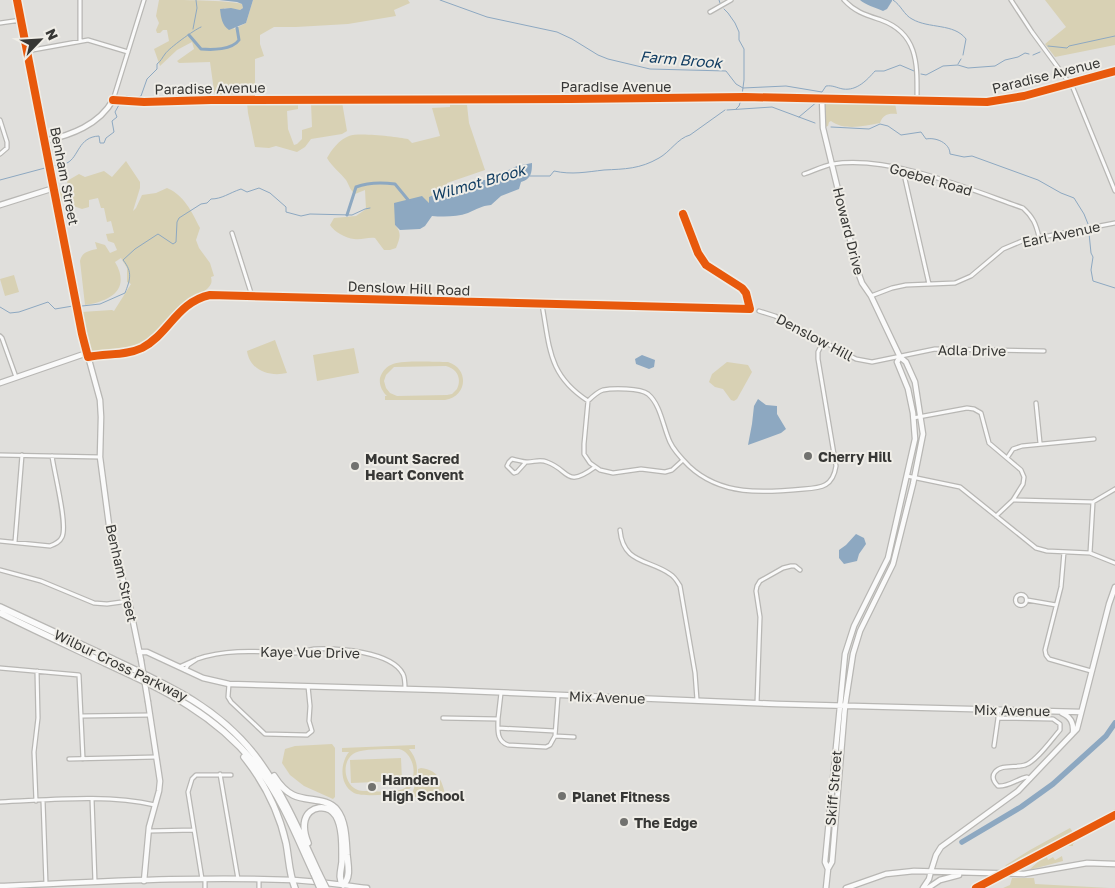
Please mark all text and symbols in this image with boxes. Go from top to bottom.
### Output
north arrow [15,15,65,65]
text: N [42,26,62,43]
water label: Farm Brook [639,46,724,72]
street label: Paradise Avenue [990,53,1102,97]
street label: Paradise Avenue [561,78,672,95]
street label: Paradise Avenue [154,79,266,97]
street label: Benham Street [47,125,83,227]
water label: Wilmot Brook [429,159,529,204]
street label: Goebel Road [888,159,974,199]
street label: Howard Drive [830,185,868,277]
street label: Earl Avenue [1021,217,1101,251]
street label: Denslow Hill Road [347,277,471,299]
street label: Denslow Hill [774,310,856,364]
street label: Adla Drive [938,341,1006,359]
place label: Cherry Hill [818,448,892,465]
place label: Mount Sacred Heart Convent [365,450,464,483]
marker: Cherry Hill [802,450,814,462]
marker: Mount Sacred Heart Convent [349,460,361,472]
street label: Benham Street [102,522,142,624]
street label: Wilbur Cross Parkway [52,625,191,705]
street label: Kaye Vue Drive [260,643,360,661]
street label: Mix Avenue [569,687,645,707]
street label: Mix Avenue [974,701,1050,719]
street label: Skiff Street [821,749,845,827]
place label: Hamden High School [382,771,465,804]
marker: Hamden High School [366,781,378,793]
place label: Planet Fitness [572,788,670,805]
marker: Planet Fitness [556,790,568,802]
place label: The Edge [634,814,697,831]
marker: The Edge [618,816,630,828]

